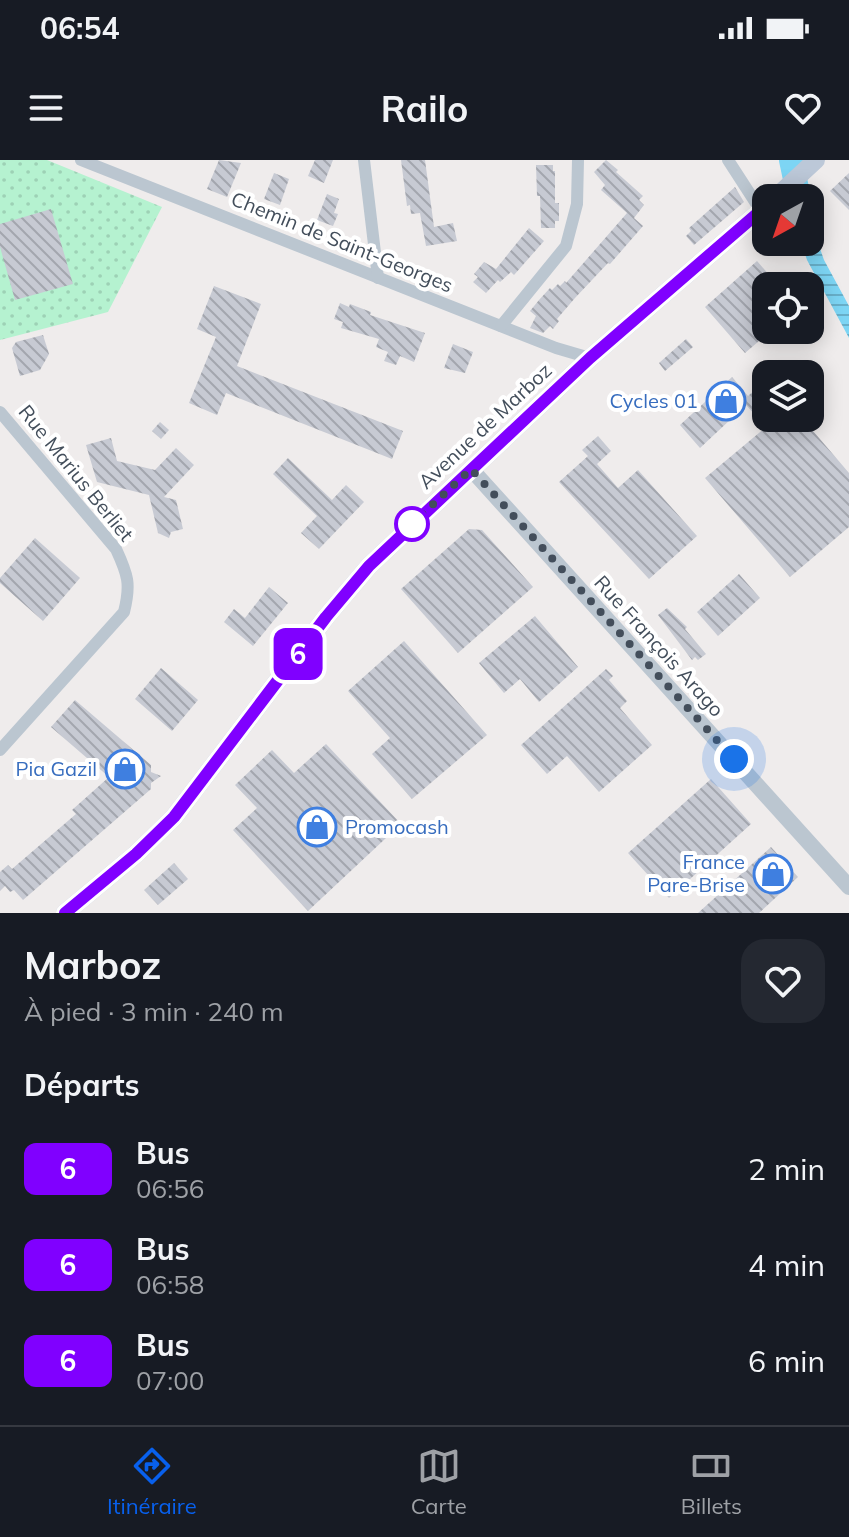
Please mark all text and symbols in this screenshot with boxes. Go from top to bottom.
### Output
text: 06:54 [40,9,119,47]
icon: menu [24,86,68,130]
text: Railo [381,86,468,131]
icon: heart [781,86,825,130]
north arrow [752,184,824,256]
map controls [752,184,824,432]
street label: Chemin de Saint-Georges [228,186,457,297]
button: locate [752,272,824,344]
street label: Avenue de Marboz [413,357,556,494]
button: layers [752,360,824,432]
shop icon: Cycles 01 [705,380,747,422]
place label: Cycles 01 [610,388,698,413]
street label: Rue Marius Berliet [14,399,139,546]
unlabelled marker [395,507,429,541]
street label: Rue François Arago [589,570,729,722]
line badge: 6 [272,628,324,680]
text: 6 [290,636,306,671]
your location [714,739,754,779]
shop icon: Pia Gazil [104,748,146,790]
place label: Pia Gazil [15,756,97,781]
shop icon: Promocash [296,806,338,848]
place label: Promocash [345,814,449,839]
place label: France Pare-Brise [647,849,745,897]
shop icon: France Pare-Brise [752,853,794,895]
button: heart [741,939,825,1023]
text: Marboz [24,941,161,989]
text: À pied · 3 min · 240 m [24,995,284,1028]
text: Départs [24,1066,140,1104]
text: Bus [136,1134,190,1172]
text: 2 min [748,1150,825,1188]
text: 6 [60,1151,76,1186]
text: 06:56 [136,1172,204,1205]
text: Bus [136,1230,190,1268]
text: 4 min [748,1246,825,1284]
text: 6 [60,1247,76,1282]
text: 06:58 [136,1268,204,1301]
text: Bus [136,1326,190,1364]
text: 6 min [748,1342,825,1380]
text: 6 [60,1343,76,1378]
text: 07:00 [136,1364,204,1397]
tab: Itinéraire [107,1444,197,1520]
tab: Carte [411,1444,467,1520]
tab: Billets [681,1444,742,1520]

